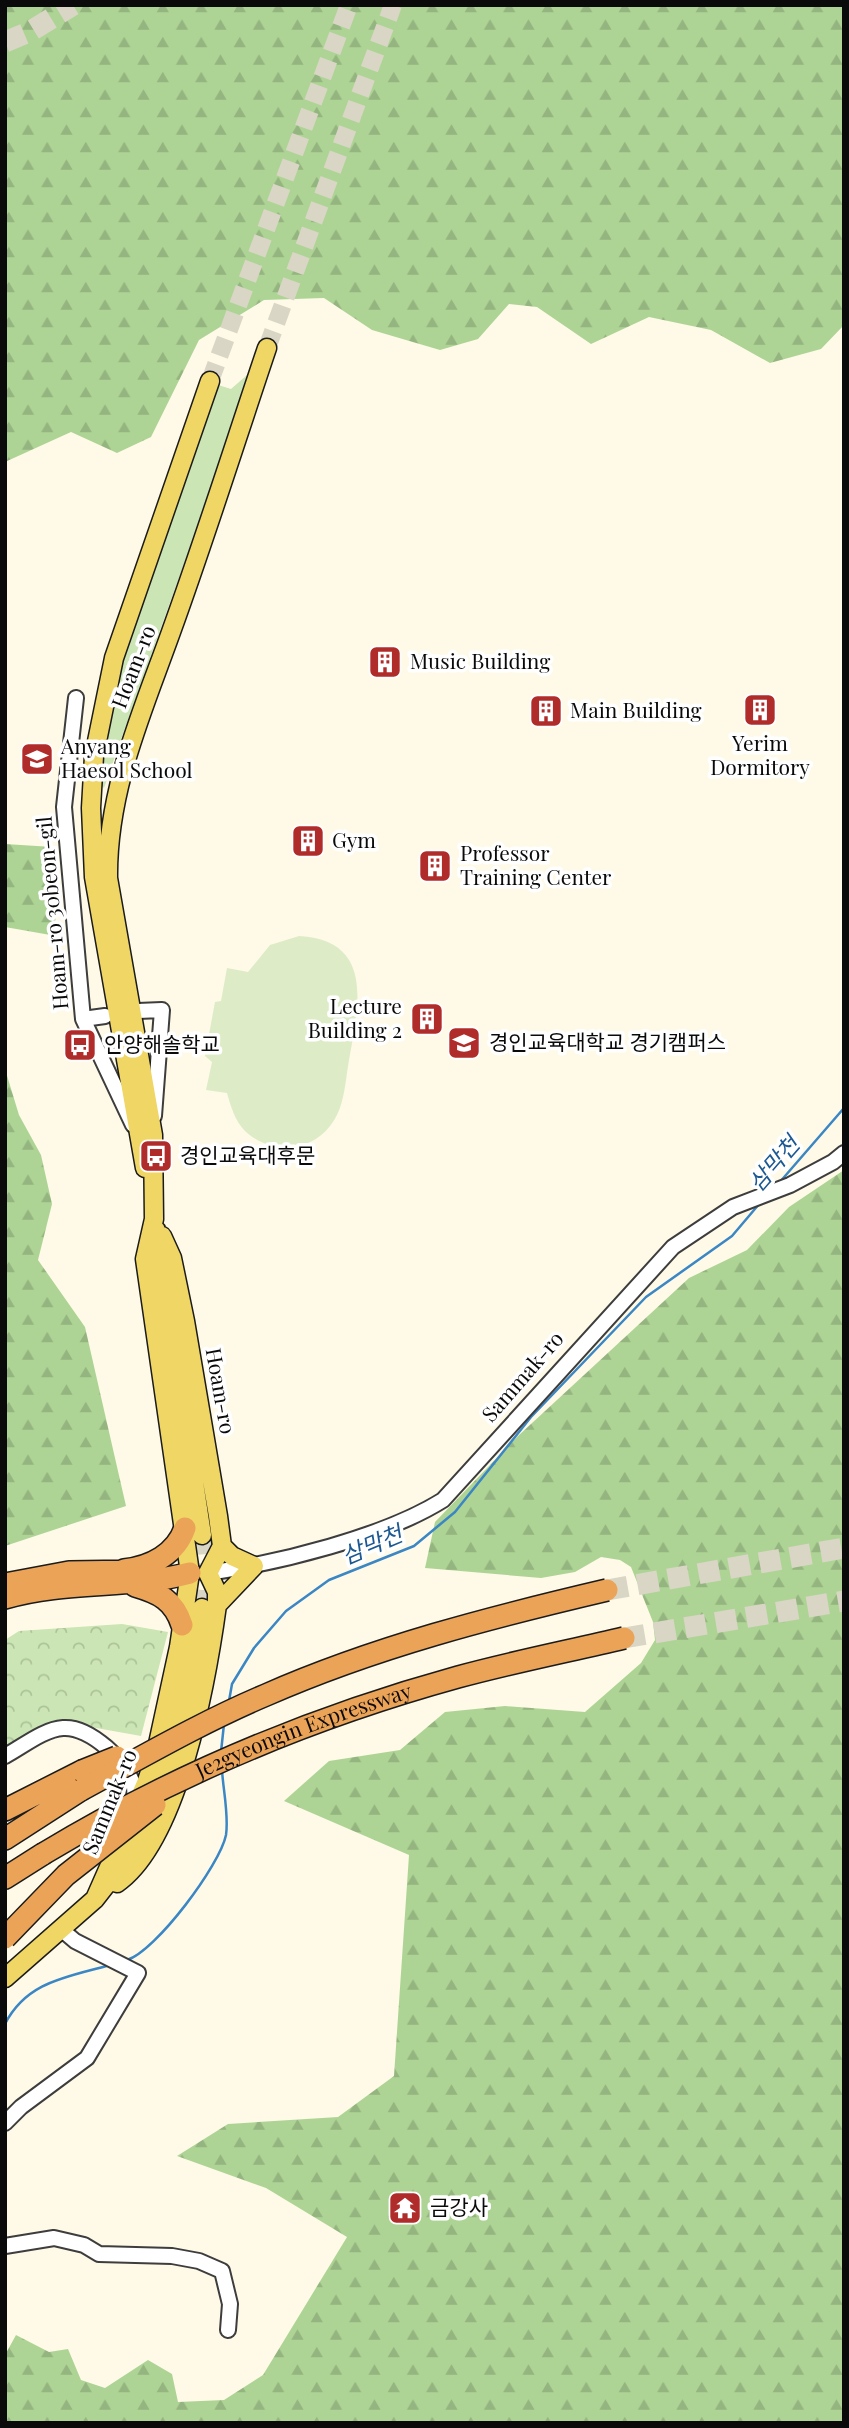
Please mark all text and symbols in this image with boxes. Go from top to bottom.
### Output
street label: Hoam-ro [104,621,161,712]
building icon: Music Building [366,643,404,681]
place label: Music Building [410,646,550,674]
building icon: Yerim Dormitory [741,691,779,729]
building icon: Main Building [527,692,565,730]
place label: Main Building [570,695,702,723]
place label: Yerim Dormitory [710,728,810,780]
place label: Anyang Haesol School [60,731,193,783]
school or university icon: Anyang Haesol School [18,740,56,778]
street label: Hoam-ro 30beon-gil [29,815,73,1011]
building icon: Gym [289,822,327,860]
place label: Gym [332,825,376,853]
place label: Professor Training Center [460,838,612,890]
building icon: Professor Training Center [416,847,454,885]
place label: Lecture Building 2 [308,991,402,1043]
building icon: Lecture Building 2 [408,1000,446,1038]
school or university icon: 경인교육대학교 경기캠퍼스 [445,1024,483,1062]
bus stop icon: 안양해솔학교 [61,1026,99,1064]
place label: 경인교육대학교 경기캠퍼스 [489,1027,726,1055]
place label: 안양해솔학교 [104,1029,220,1057]
water label: 삼막천 [740,1127,807,1197]
bus stop icon: 경인교육대후문 [137,1137,175,1175]
place label: 경인교육대후문 [180,1140,315,1168]
street label: Sammak-ro [474,1325,568,1427]
street label: Hoam-ro [201,1345,243,1436]
water label: 삼막천 [336,1516,409,1570]
street label: Je2gyeongin Expressway [189,1675,415,1784]
street label: Sammak-ro [74,1745,142,1858]
temple icon: 금강사 [386,2189,424,2227]
place label: 금강사 [430,2192,488,2220]

